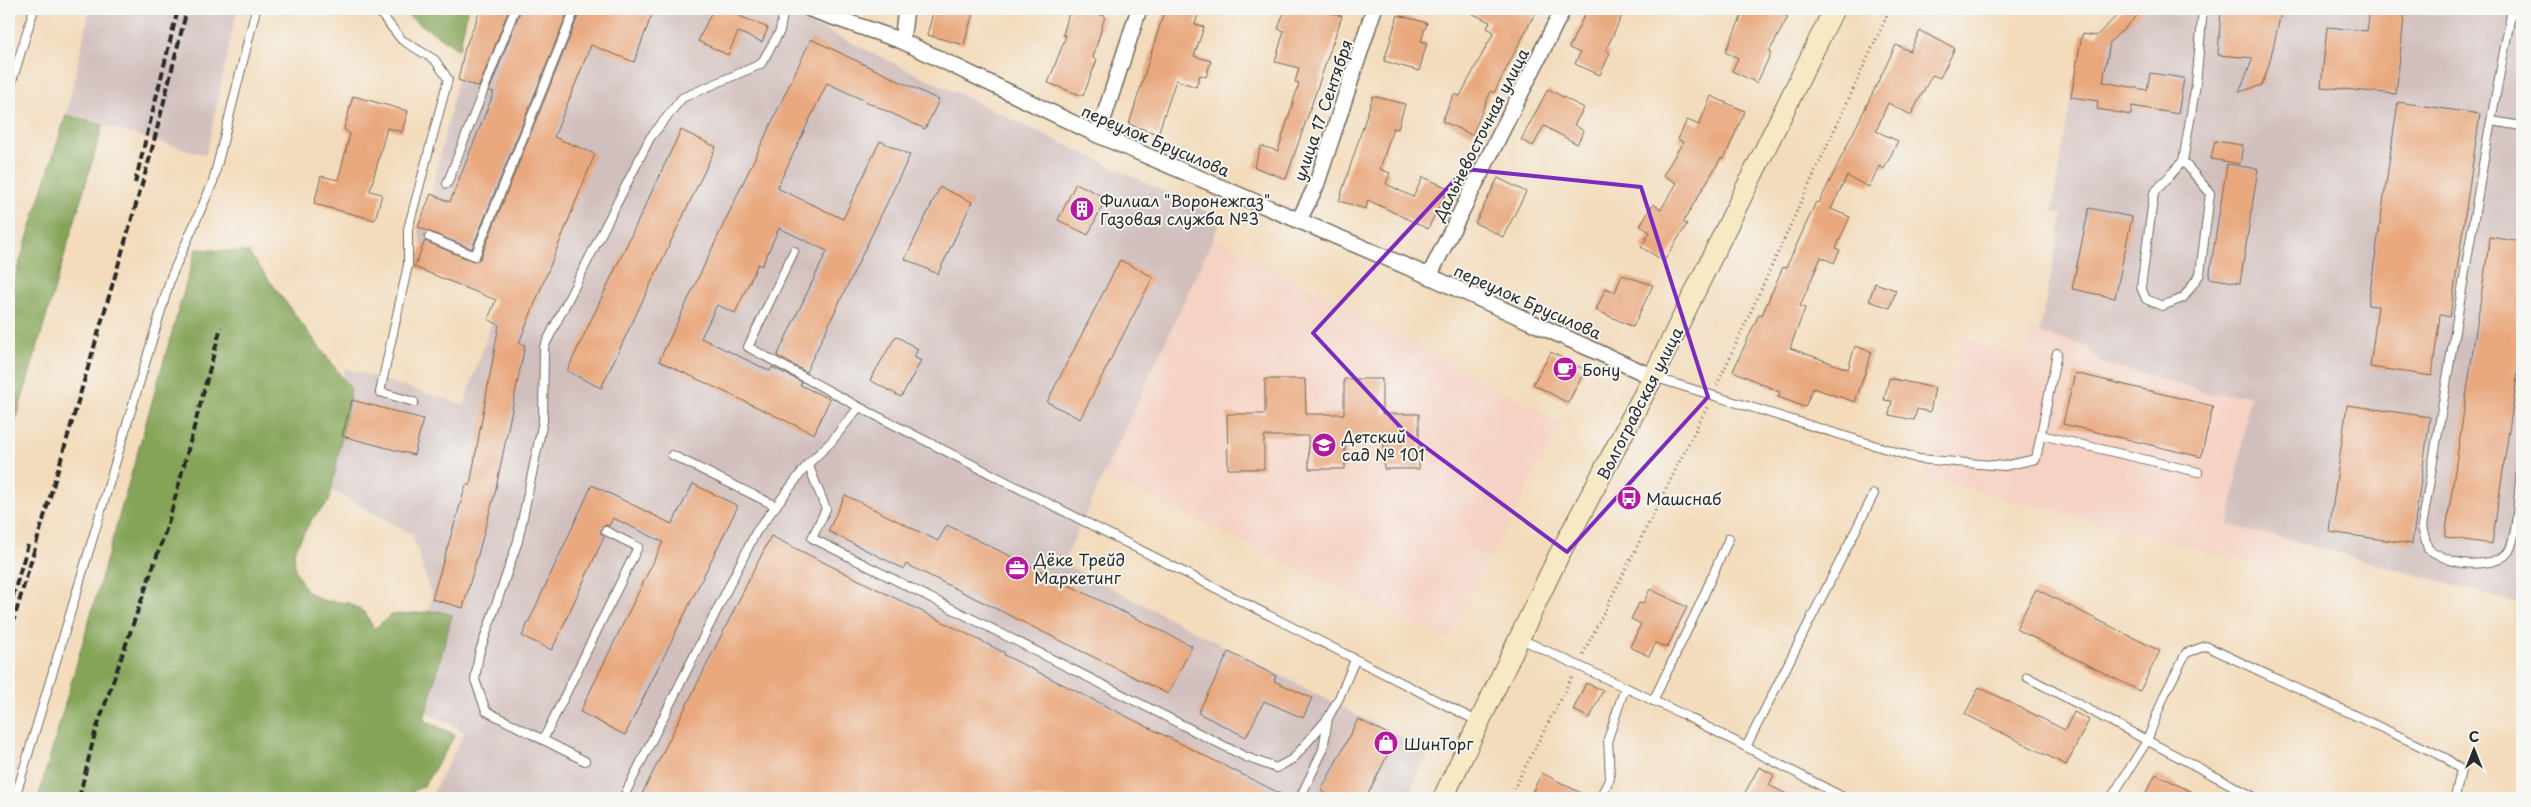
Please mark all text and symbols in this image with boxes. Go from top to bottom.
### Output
street label: улица 17 Сентября [1286,36,1358,184]
street label: Дальневосточная улица [1426,44,1534,225]
street label: переулок Брусилова [1078,98,1234,182]
place label: Филиал "Воронежгаз" Газовая служба №3 [1100,188,1270,230]
building icon: Филиал "Воронежгаз" Газовая служба №3 [1069,196,1095,222]
street label: переулок Брусилова [1451,258,1606,344]
street label: Волгоградская улица [1590,322,1688,484]
cafe icon: Бону [1552,356,1578,382]
place label: Бону [1582,357,1620,381]
place label: Детский сад № 101 [1341,424,1425,466]
school or university icon: Детский сад № 101 [1311,432,1337,458]
bus stop icon: Машснаб [1616,485,1642,511]
place label: Машснаб [1646,486,1722,510]
place label: Дёке Трейд Маркетинг [1033,547,1125,589]
office icon: Дёке Трейд Маркетинг [1004,555,1030,581]
north arrow [2448,724,2498,774]
text: С [2469,726,2479,747]
shop icon: ШинТорг [1373,730,1399,756]
place label: ШинТорг [1404,731,1474,755]

